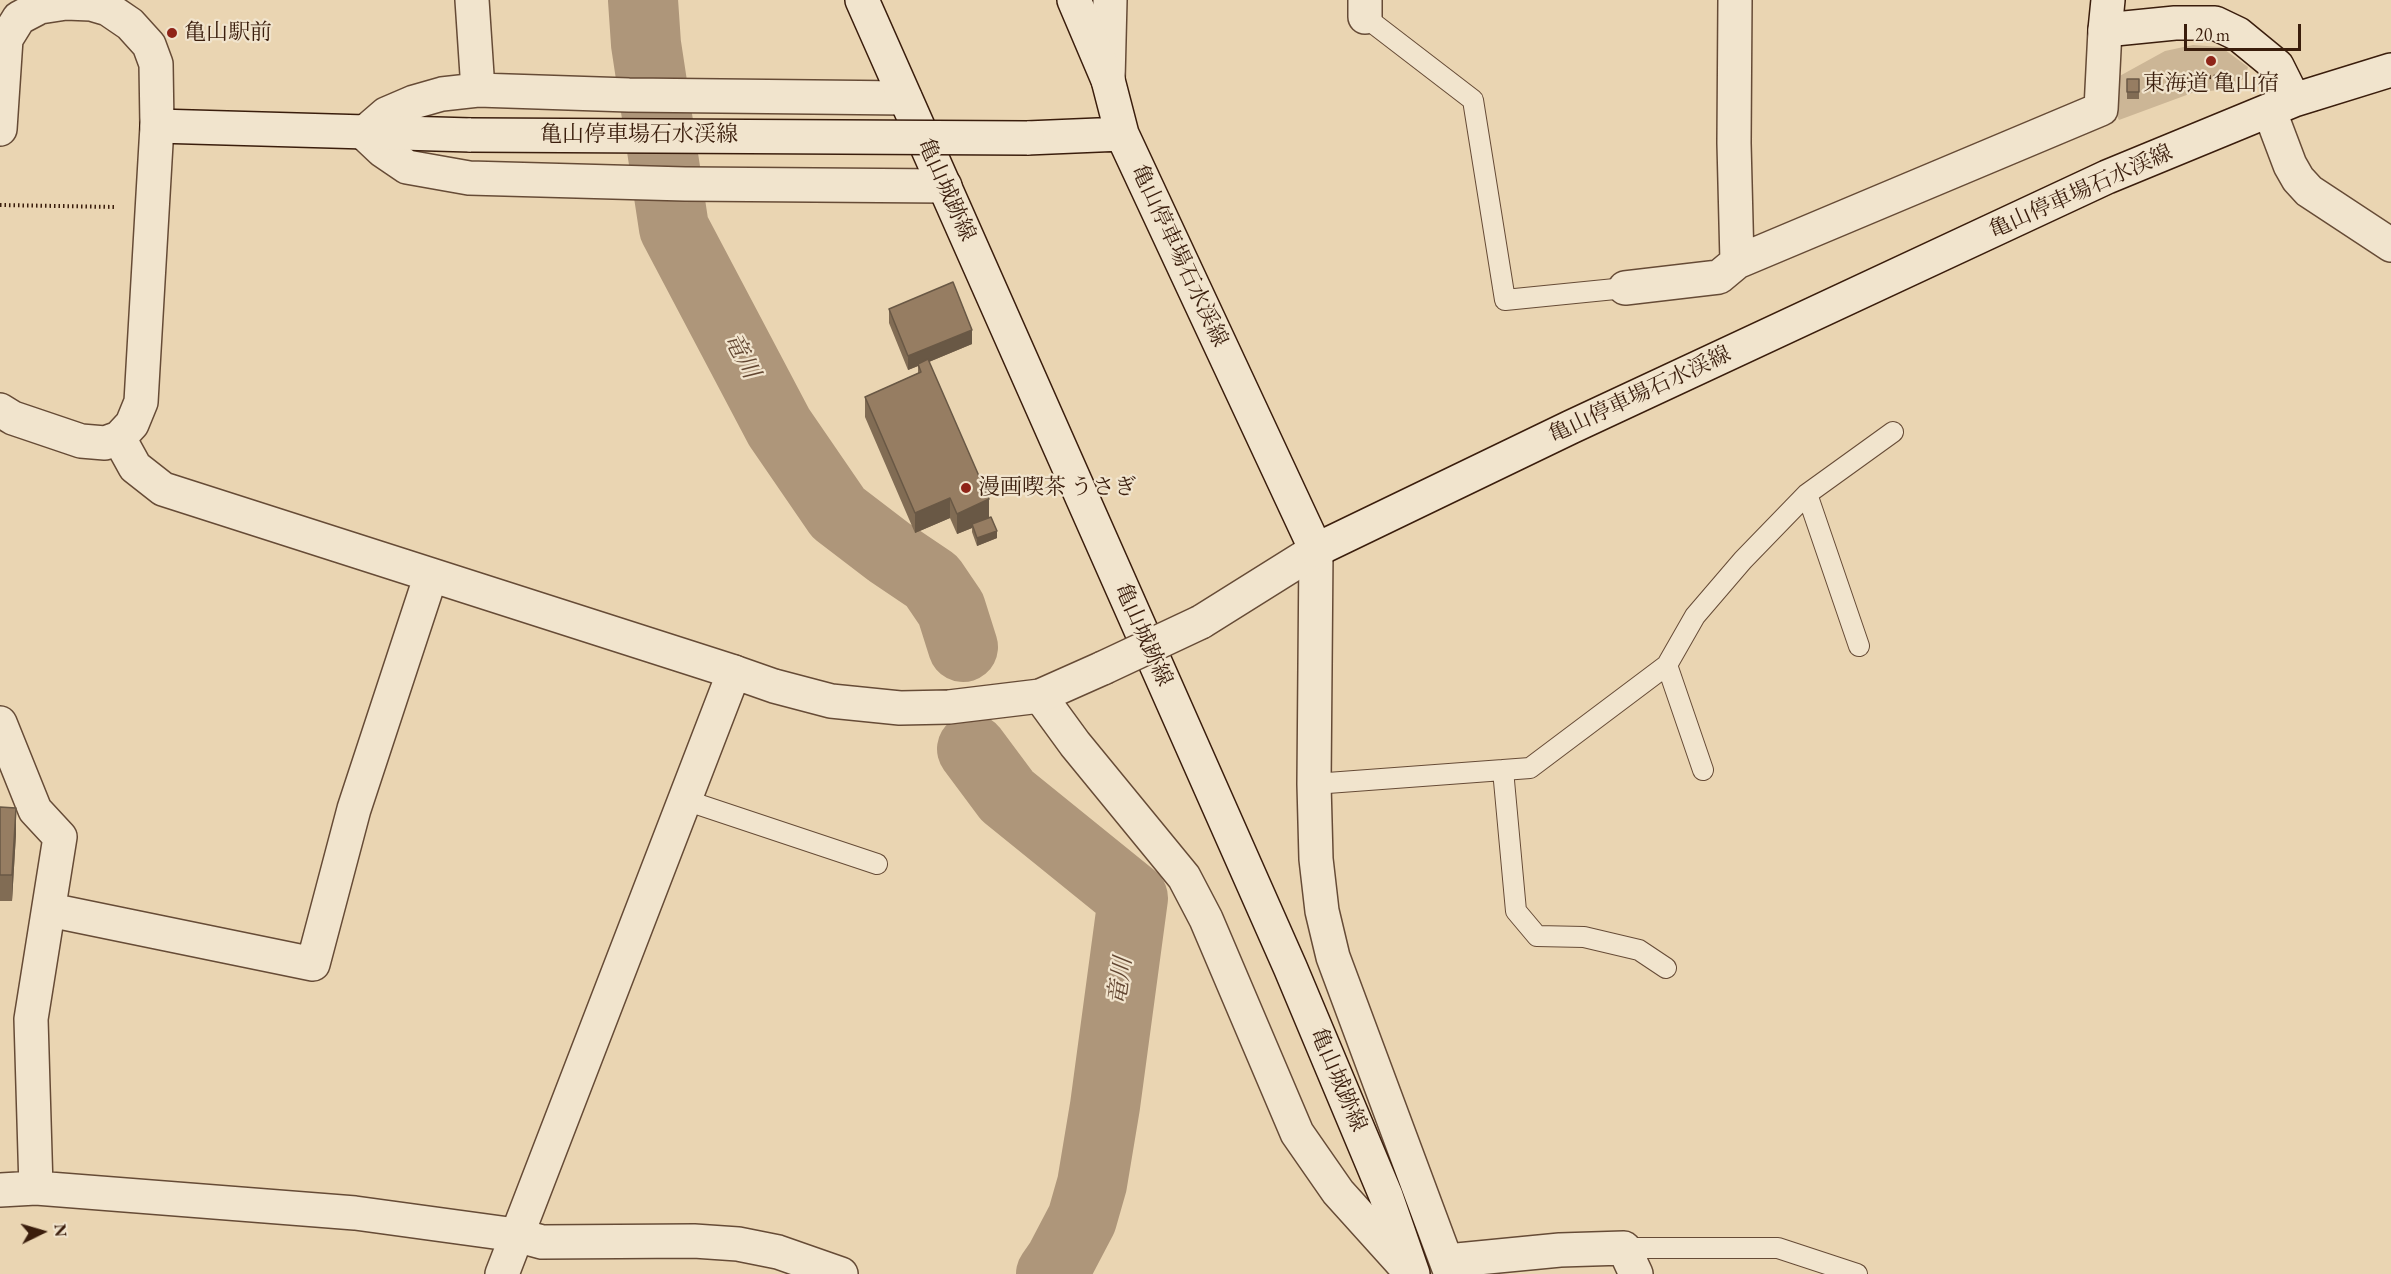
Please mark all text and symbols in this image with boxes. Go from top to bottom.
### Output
scale bar [2187,12,2304,50]
place label: 亀山駅前 [184,20,272,46]
text: 20 m [2195,23,2230,46]
marker: 亀山駅前 [165,26,179,40]
marker: 東海道 亀山宿 [2204,54,2218,68]
place label: 東海道 亀山宿 [2143,71,2279,97]
street label: 亀山停車場石水渓線 [540,122,738,148]
street label: 亀山城跡線 [912,134,980,246]
street label: 亀山停車場石水渓線 [1985,140,2177,244]
street label: 亀山停車場石水渓線 [1125,161,1233,351]
water label: 竜川 [717,328,765,384]
street label: 亀山停車場石水渓線 [1545,341,1735,449]
place label: 漫画喫茶 うさぎ [978,475,1136,501]
marker: 漫画喫茶 うさぎ [959,481,973,495]
street label: 亀山城跡線 [1109,579,1177,691]
water label: 竜川 [1103,955,1139,1007]
street label: 亀山城跡線 [1304,1024,1372,1136]
north arrow [12,1202,72,1262]
text: N [49,1223,71,1238]

